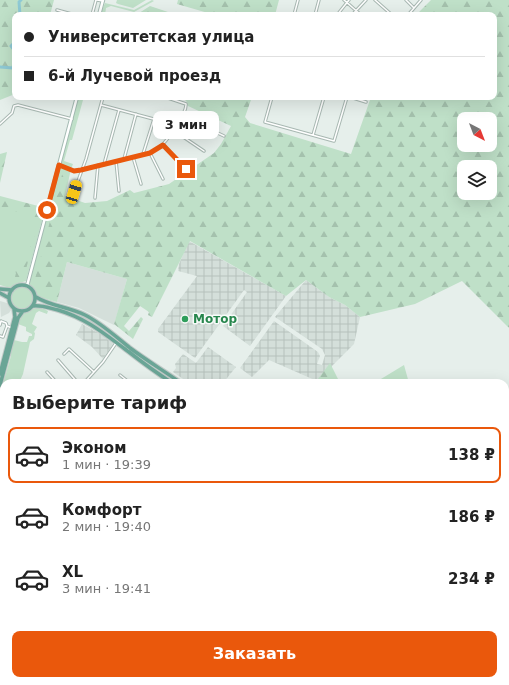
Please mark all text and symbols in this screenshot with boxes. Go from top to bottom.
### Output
text: Университетская улица [48,28,254,46]
text: 6-й Лучевой проезд [48,67,221,85]
callout: 3 мин [153,111,219,139]
north arrow [457,112,497,152]
map controls [457,112,497,200]
text: 3 мин [165,117,207,132]
route end [177,160,195,178]
button: layers [457,160,497,200]
car [65,179,83,205]
route start [38,201,56,219]
place label: Мотор [193,312,237,326]
marker: Мотор [180,314,190,324]
text: Выберите тариф [12,392,187,413]
icon: car [14,437,50,473]
text: Эконом [62,439,126,457]
text: 138 ₽ [448,446,495,464]
text: 1 мин · 19:39 [62,457,151,472]
icon: car [14,499,50,535]
text: Комфорт [62,501,141,519]
text: 186 ₽ [448,508,495,526]
text: 2 мин · 19:40 [62,519,151,534]
icon: car [14,561,50,597]
text: XL [62,563,83,581]
text: 234 ₽ [448,570,495,588]
text: 3 мин · 19:41 [62,581,151,596]
button: Заказать [12,631,497,677]

